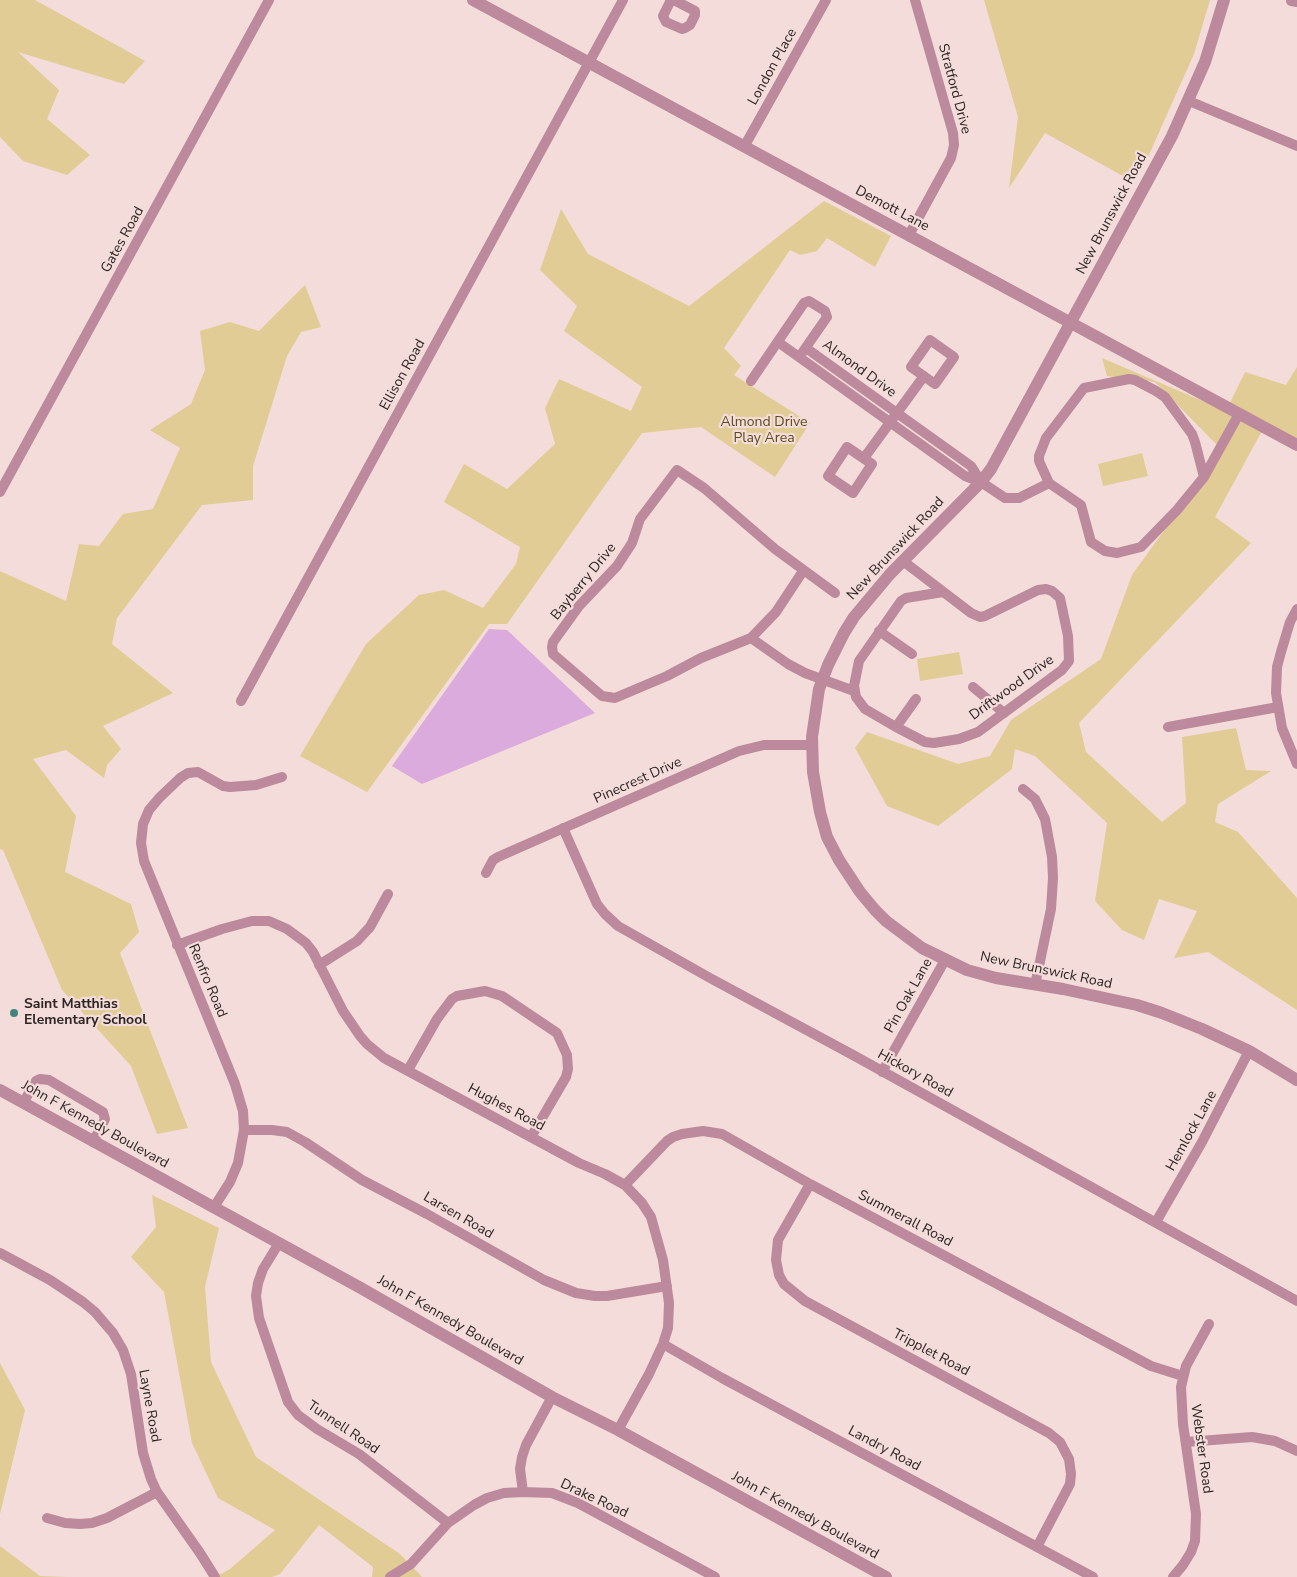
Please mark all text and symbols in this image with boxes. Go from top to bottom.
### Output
street label: London Place [745,26,801,108]
street label: Stratford Drive [934,42,974,136]
street label: New Brunswick Road [1073,151,1151,277]
street label: Demott Lane [852,183,932,235]
street label: Gates Road [98,204,148,276]
street label: Ellison Road [377,337,429,413]
street label: Almond Drive [819,337,899,401]
park label: Almond Drive Play Area [720,415,808,448]
street label: New Brunswick Road [844,494,948,604]
street label: Bayberry Drive [548,540,620,624]
street label: Driftwood Drive [967,652,1057,724]
street label: Pinecrest Drive [591,754,685,808]
street label: Renfro Road [184,942,230,1020]
street label: New Brunswick Road [978,949,1114,993]
street label: Pin Oak Lane [882,956,936,1036]
place label: Saint Matthias Elementary School [24,997,147,1030]
marker: Saint Matthias Elementary School [8,1007,20,1019]
street label: Hickory Road [874,1046,956,1102]
street label: John F Kennedy Boulevard [19,1078,171,1172]
street label: Hughes Road [465,1081,547,1135]
street label: Hemlock Lane [1163,1088,1221,1174]
street label: Summerall Road [855,1187,955,1251]
street label: Larsen Road [420,1189,496,1243]
street label: John F Kennedy Boulevard [374,1272,526,1370]
street label: Tripplet Road [890,1326,972,1380]
street label: Layne Road [134,1368,164,1444]
street label: Tunnell Road [304,1398,382,1458]
street label: Webster Road [1186,1403,1216,1495]
street label: Landry Road [845,1423,923,1475]
street label: John F Kennedy Boulevard [729,1469,881,1563]
street label: Drake Road [557,1476,631,1522]

